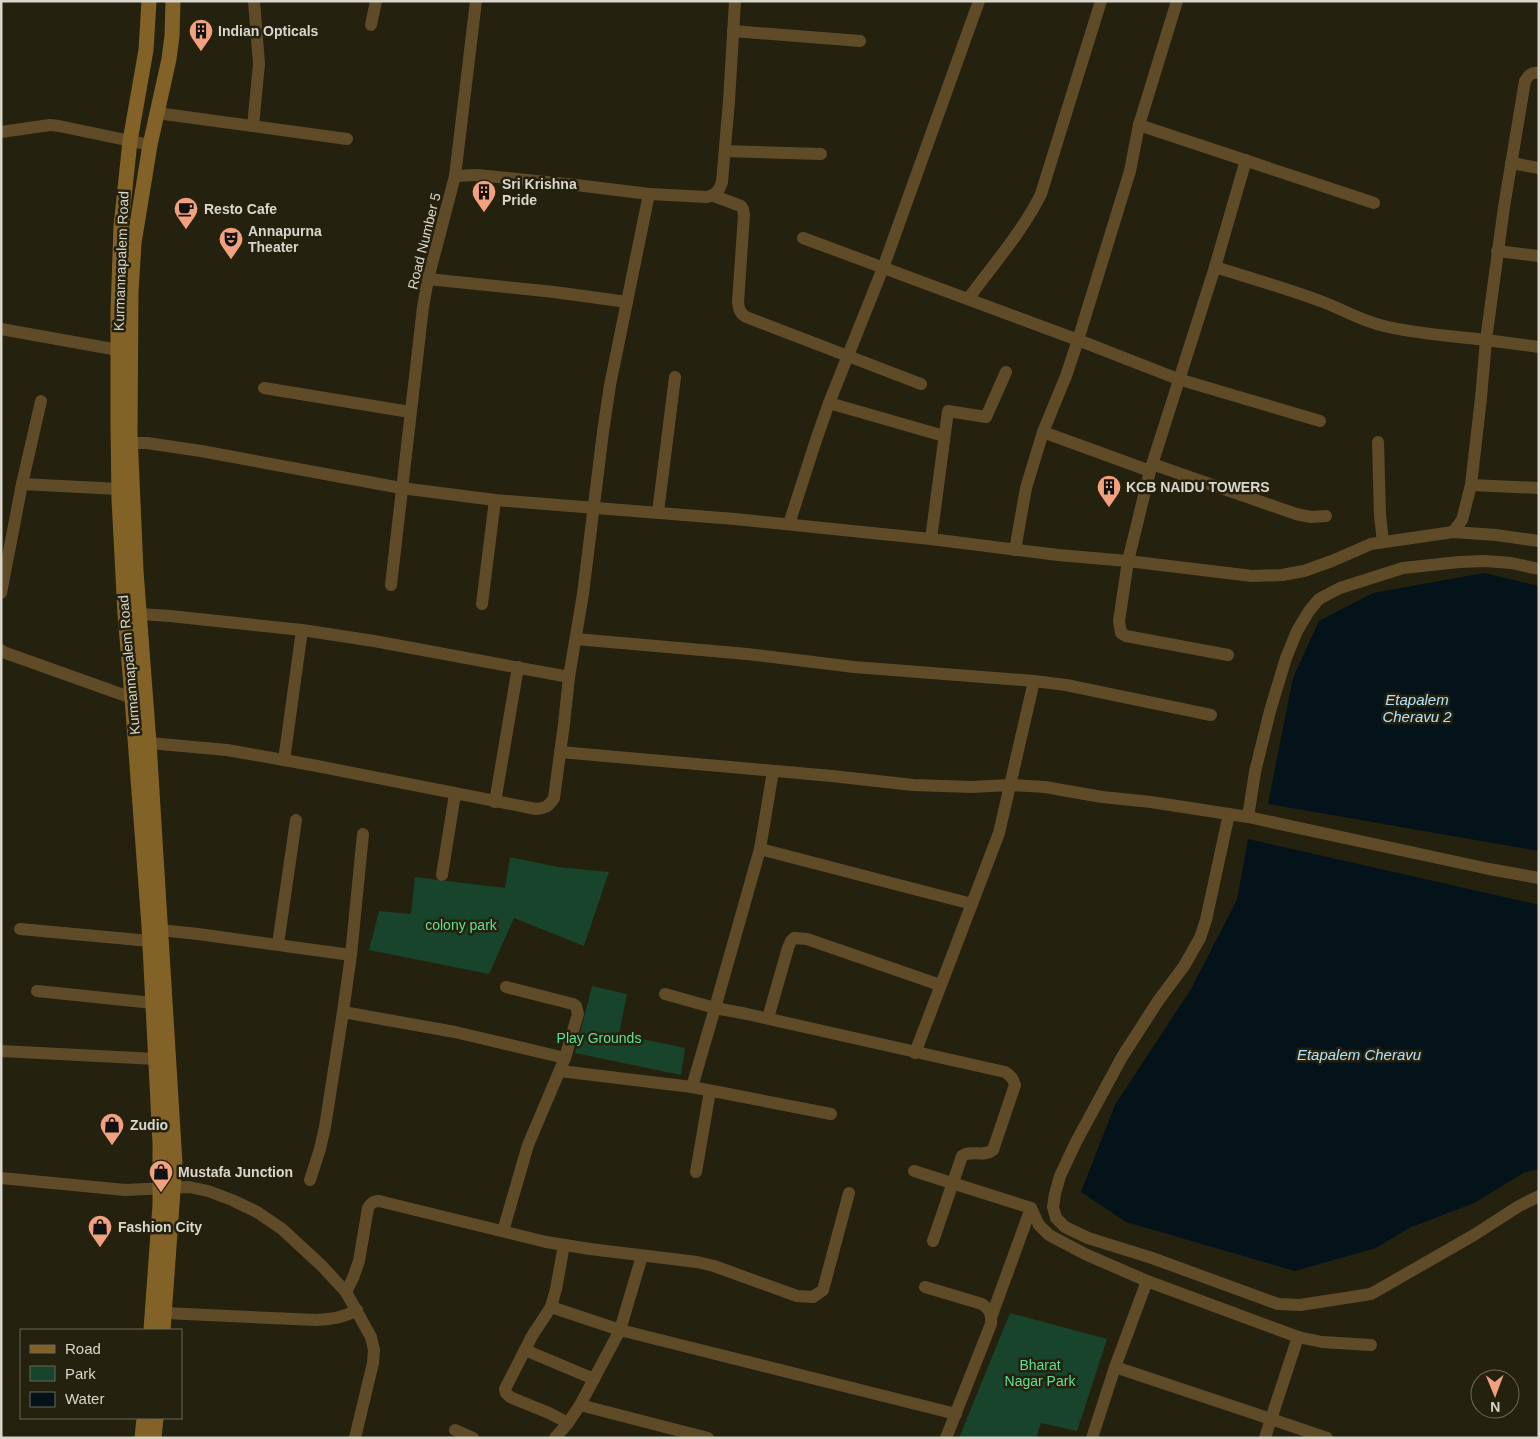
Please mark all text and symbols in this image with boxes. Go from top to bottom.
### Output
building icon: Indian Opticals [188,18,214,52]
place label: Indian Opticals [218,23,319,39]
place label: Sri Krishna Pride [502,176,577,208]
building icon: Sri Krishna Pride [471,179,497,213]
street label: Kurmannapalem Road [111,191,131,331]
street label: Road Number 5 [404,191,444,291]
cafe icon: Resto Cafe [173,196,199,230]
place label: Resto Cafe [204,201,277,217]
place label: Annapurna Theater [248,223,322,255]
theatre icon: Annapurna Theater [218,226,244,260]
building icon: KCB NAIDU TOWERS [1096,474,1122,508]
place label: KCB NAIDU TOWERS [1126,479,1270,495]
street label: Kurmannapalem Road [115,595,143,735]
water label: Etapalem Cheravu 2 [1382,691,1452,725]
park label: colony park [425,917,498,933]
park label: Play Grounds [557,1030,641,1046]
water label: Etapalem Cheravu [1297,1046,1422,1063]
shop icon: Zudio [99,1112,125,1146]
place label: Zudio [130,1117,168,1133]
shop icon: Mustafa Junction [148,1159,174,1193]
place label: Mustafa Junction [178,1164,293,1180]
shop icon: Fashion City [87,1214,113,1248]
place label: Fashion City [118,1219,202,1235]
legend [20,1329,182,1419]
text: Road [65,1340,101,1357]
park label: Bharat Nagar Park [1005,1357,1076,1389]
text: Park [65,1365,96,1382]
north arrow [1470,1369,1520,1419]
text: Water [65,1390,104,1407]
text: N [1490,1399,1500,1415]

